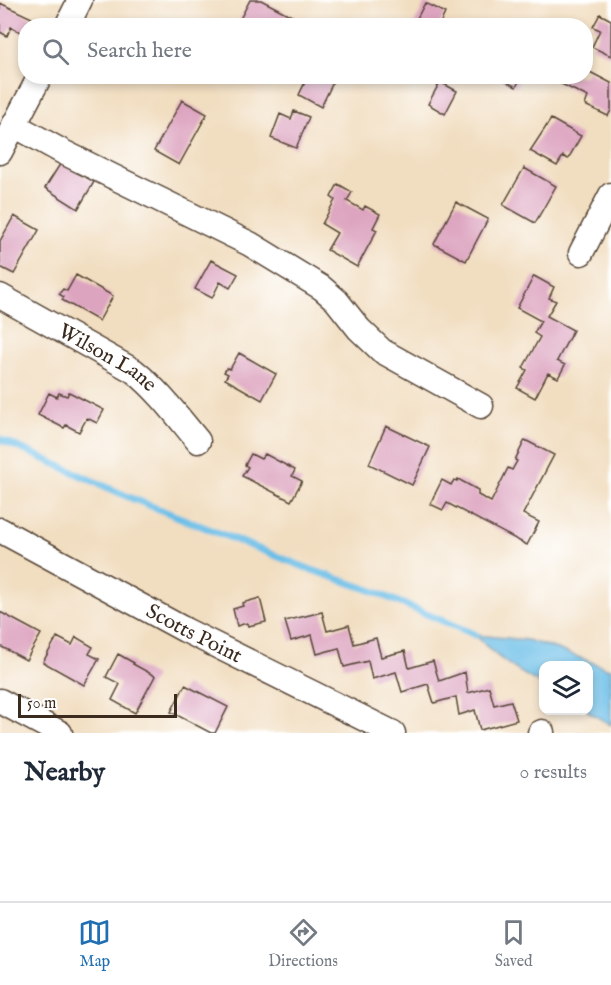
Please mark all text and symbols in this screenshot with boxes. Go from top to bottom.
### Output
search box [18,18,593,84]
icon: search [39,35,72,68]
text: Search here [87,37,192,65]
street label: Wilson Lane [53,318,163,398]
street label: Scotts Point [141,598,247,670]
map controls [539,661,593,715]
button: layers [539,661,593,715]
scale bar [18,691,177,718]
text: 50 m [27,694,56,714]
text: Nearby [24,756,105,789]
text: 0 results [520,760,587,785]
tab: Map [78,916,111,972]
tab: Directions [268,916,338,972]
tab: Saved [495,916,533,972]

